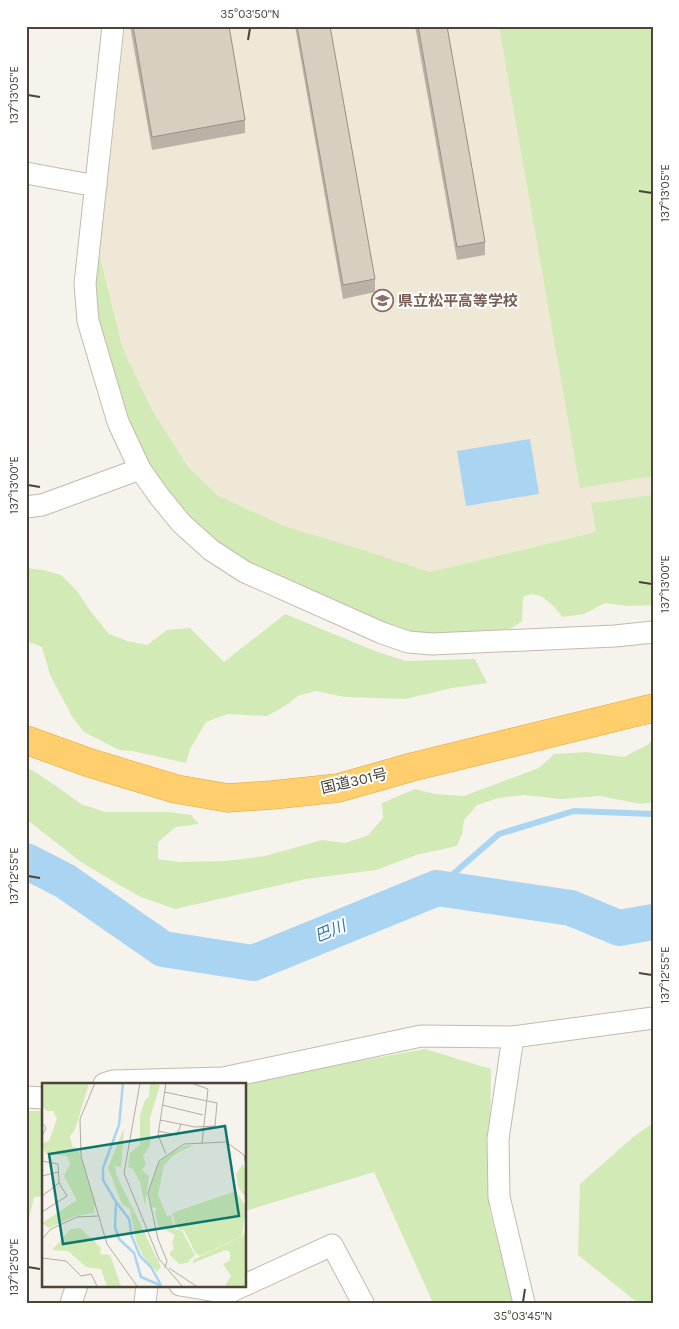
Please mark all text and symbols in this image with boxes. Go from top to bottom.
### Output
text: 35°03'50"N [220,7,280,21]
text: 137°13'05"E [7,66,21,124]
text: 137°13'05"E [658,164,672,222]
school or university icon: 県立松平高等学校 [370,289,394,313]
place label: 県立松平高等学校 [398,292,518,310]
text: 137°13'00"E [7,456,21,514]
text: 137°13'00"E [658,555,672,613]
street label: 国道301号 [319,765,389,797]
text: 137°12'55"E [7,847,21,905]
water label: 巴川 [312,915,350,946]
text: 137°12'55"E [658,946,672,1004]
inset map [42,1083,246,1286]
text: 137°12'50"E [7,1238,21,1296]
text: 35°03'45"N [493,1309,553,1323]

